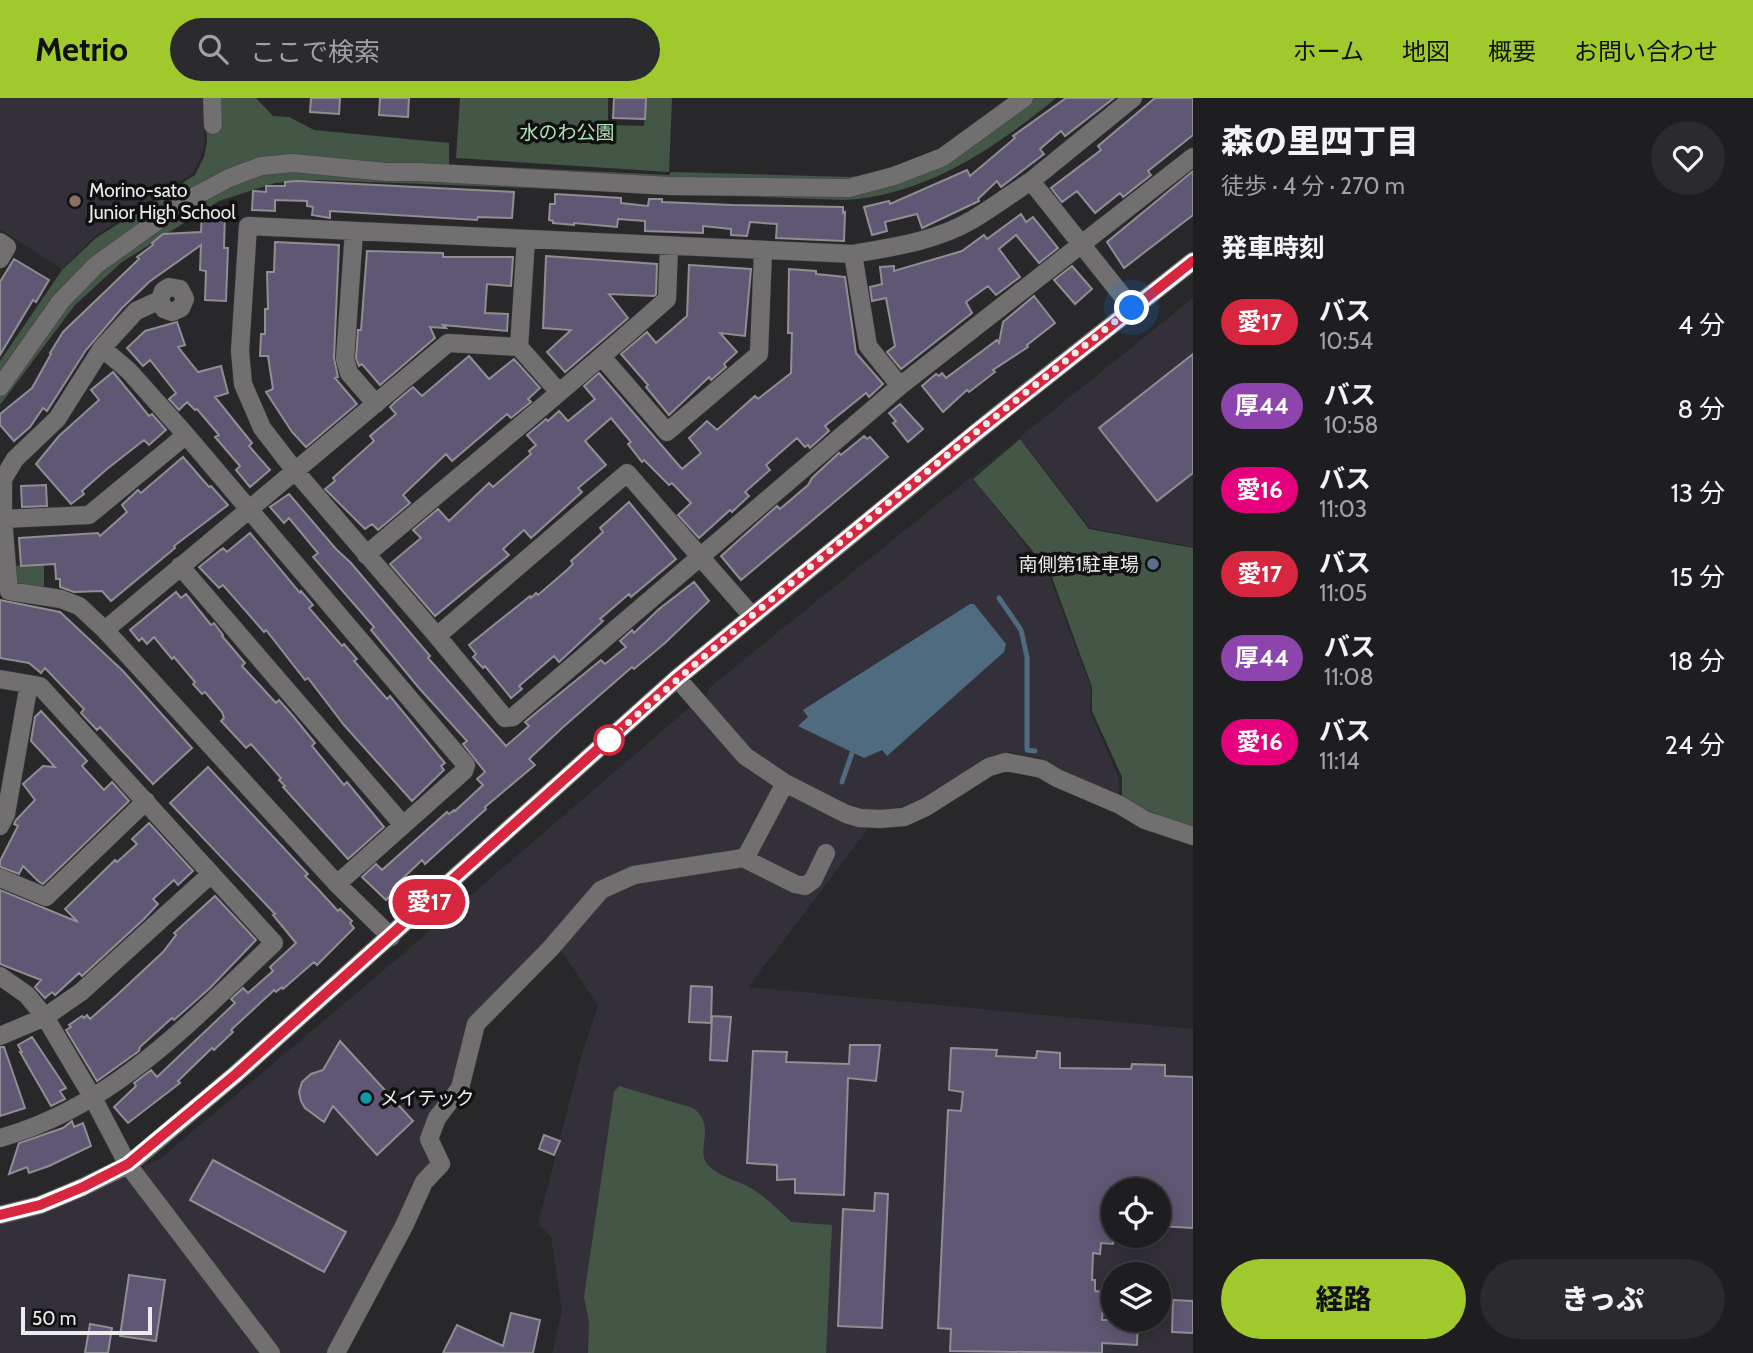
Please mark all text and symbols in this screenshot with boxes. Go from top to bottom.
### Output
search box [170,18,660,81]
text: Metrio [35,29,128,69]
icon: search [194,30,232,68]
text: ここで検索 [250,36,380,68]
text: ホーム [1293,37,1364,66]
text: 地図 [1402,37,1450,66]
text: 概要 [1488,37,1536,66]
text: お問い合わせ [1574,37,1718,66]
park label: 水のわ公園 [519,121,615,144]
text: 森の里四丁目 [1221,121,1419,161]
button: heart [1651,121,1725,195]
text: 徒歩 · 4 分 · 270 m [1221,172,1405,200]
place label: Morino-sato Junior High School [88,179,236,224]
marker: Morino-sato Junior High School [67,193,83,209]
text: 発車時刻 [1221,232,1325,264]
your location [1114,290,1149,325]
text: バス [1319,295,1371,327]
text: 愛17 [1237,307,1282,336]
text: 4 分 [1678,309,1725,341]
text: 10:54 [1319,327,1373,355]
text: バス [1324,379,1376,411]
text: 厚44 [1235,391,1289,420]
text: 8 分 [1677,393,1725,425]
text: 10:58 [1324,411,1379,439]
text: バス [1319,463,1371,495]
text: 愛16 [1236,475,1283,504]
text: 13 分 [1671,477,1725,509]
text: 11:03 [1319,495,1367,523]
text: バス [1319,547,1371,579]
place label: 南側第1駐車場 [1019,553,1139,576]
marker: 南側第1駐車場 [1145,556,1161,572]
text: 愛17 [1237,559,1282,588]
text: 15 分 [1671,561,1725,593]
text: 11:05 [1319,579,1367,607]
text: バス [1324,631,1376,663]
text: 厚44 [1235,643,1289,672]
text: 18 分 [1669,645,1725,677]
text: 11:08 [1324,663,1374,691]
text: バス [1319,715,1371,747]
unlabelled marker [594,725,624,755]
text: 愛16 [1236,727,1283,756]
text: 24 分 [1664,729,1725,761]
text: 11:14 [1319,747,1360,775]
line badge: 愛17 [389,879,469,925]
text: 愛17 [406,887,452,916]
place label: メイテック [380,1087,475,1110]
marker: メイテック [358,1090,374,1106]
map controls [1101,1178,1171,1332]
button: locate [1101,1178,1171,1248]
button: 経路 [1221,1259,1466,1339]
button: きっぷ [1480,1259,1725,1339]
button: layers [1101,1262,1171,1332]
scale bar [21,1304,152,1336]
text: 50 m [32,1307,76,1330]

